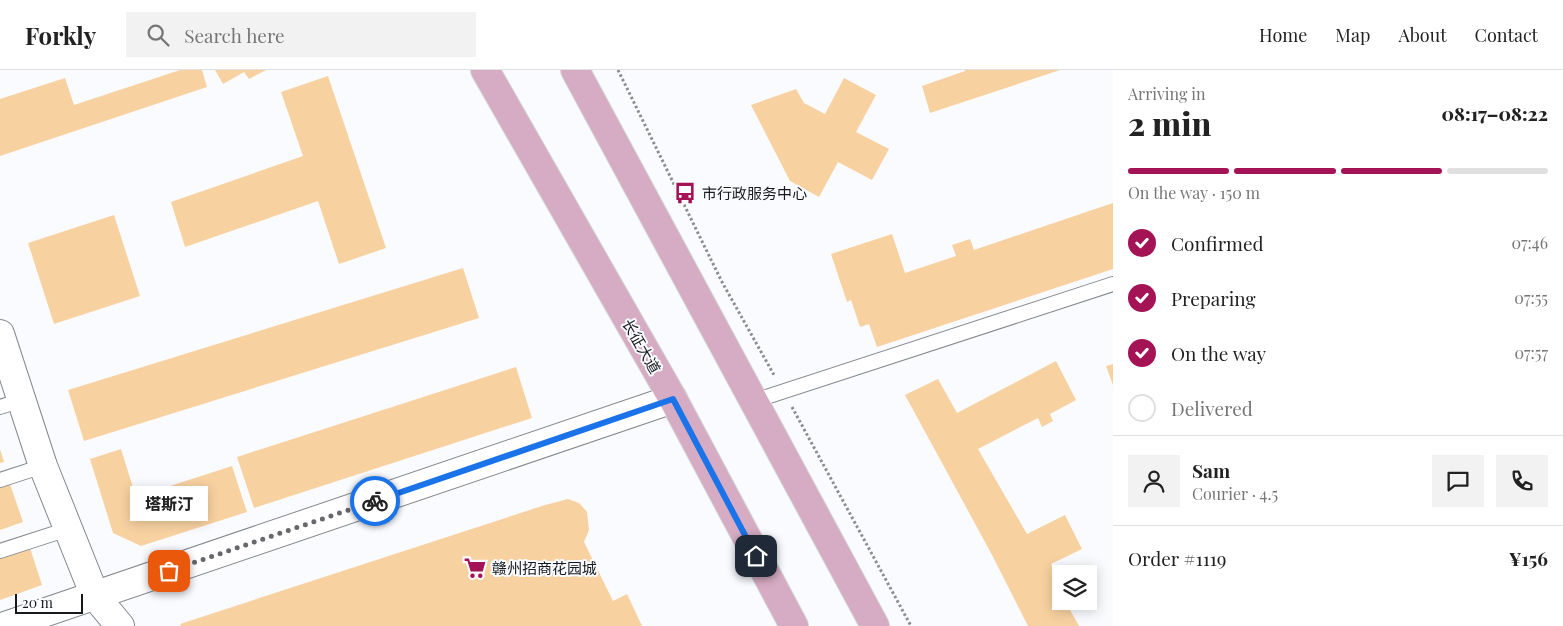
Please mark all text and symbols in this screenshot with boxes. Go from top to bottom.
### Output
search box [126,12,476,57]
text: Forkly [25,19,96,51]
icon: search [144,21,172,49]
text: Search here [184,22,285,48]
text: Home [1259,23,1307,47]
text: Map [1335,23,1370,47]
text: About [1398,23,1447,47]
text: Contact [1475,23,1538,47]
text: Arriving in [1128,83,1206,104]
text: 08:17–08:22 [1442,100,1548,126]
text: 2 min [1128,101,1211,144]
bus stop icon: 市行政服务中心 [672,180,698,206]
text: On the way · 150 m [1128,182,1260,203]
place label: 市行政服务中心 [702,183,807,203]
icon: check [1128,229,1156,257]
text: Confirmed [1171,230,1264,256]
text: 07:46 [1511,232,1548,253]
icon: check [1128,284,1156,312]
text: Preparing [1171,285,1256,311]
text: 07:55 [1514,287,1548,308]
street label: 长征大道 [618,315,666,377]
icon: check [1128,339,1156,367]
text: On the way [1171,340,1266,366]
text: 07:57 [1515,342,1548,363]
text: Delivered [1171,395,1253,421]
button: person [1128,455,1180,507]
button: chat [1432,455,1484,507]
button: phone [1496,455,1548,507]
text: Sam [1192,457,1230,483]
courier [350,476,400,526]
text: Courier · 4.5 [1192,483,1278,504]
callout: 塔斯汀 [130,486,208,521]
icon: bike [361,487,389,515]
text: 塔斯汀 [145,493,193,514]
pin [735,535,777,577]
icon: home [742,542,770,570]
text: Order #1119 [1128,545,1226,571]
text: ¥156 [1509,545,1548,571]
pin [148,550,190,592]
supermarket icon: 赣州招商花园城 [462,555,488,581]
icon: bag [155,557,183,585]
place label: 赣州招商花园城 [492,558,597,578]
map controls [1052,565,1097,610]
button: layers [1052,565,1097,610]
scale bar [15,591,82,614]
text: 20 m [22,593,53,612]

